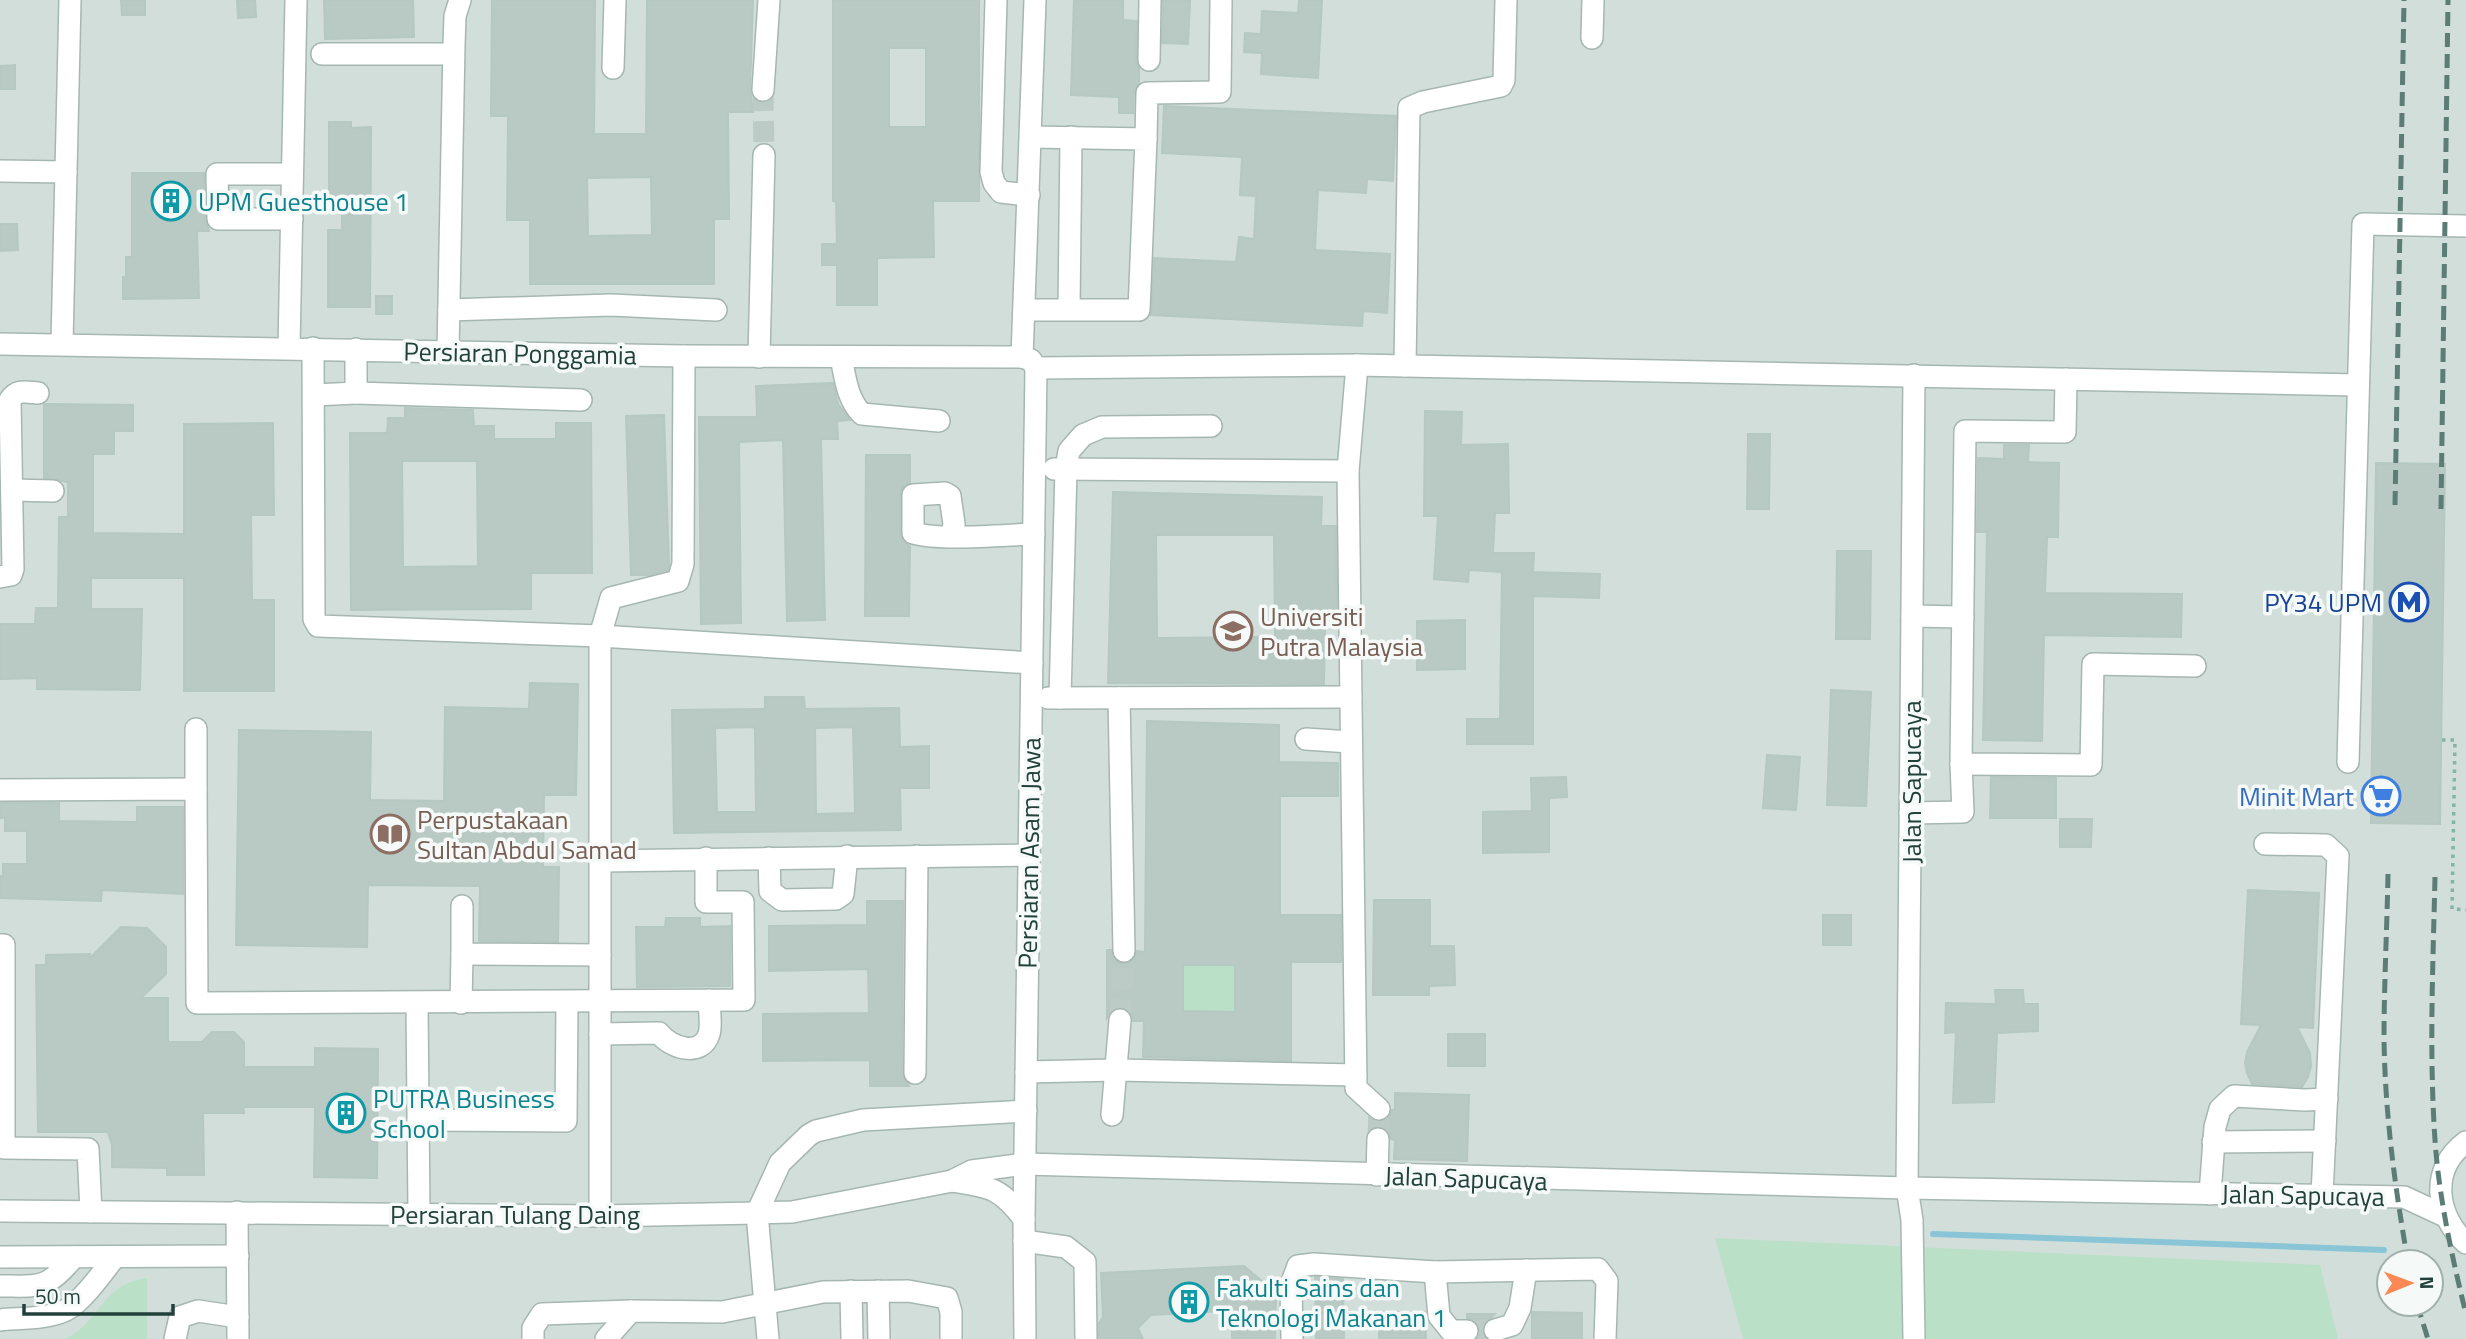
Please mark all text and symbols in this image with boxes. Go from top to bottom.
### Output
building icon: UPM Guesthouse 1 [150,180,192,222]
place label: UPM Guesthouse 1 [198,182,409,221]
street label: Persiaran Ponggamia [403,331,637,375]
metro station icon: PY34 UPM [2388,581,2430,623]
place label: PY34 UPM [2264,583,2382,622]
place label: Universiti Putra Malaysia [1260,597,1423,666]
school or university icon: Universiti Putra Malaysia [1212,610,1254,652]
street label: Jalan Sapucaya [1892,700,1931,864]
street label: Persiaran Asam Jawa [1007,737,1051,969]
supermarket icon: Minit Mart [2360,775,2402,817]
place label: Minit Mart [2239,777,2354,816]
place label: Perpustakaan Sultan Abdul Samad [417,800,637,869]
library icon: Perpustakaan Sultan Abdul Samad [369,813,411,855]
place label: PUTRA Business School [373,1079,555,1148]
building icon: PUTRA Business School [325,1092,367,1134]
street label: Jalan Sapucaya [1384,1156,1548,1200]
street label: Jalan Sapucaya [2221,1174,2385,1216]
street label: Persiaran Tulang Daing [390,1195,640,1234]
north arrow [2375,1248,2445,1318]
place label: Fakulti Sains dan Teknologi Makanan 1 [1216,1268,1447,1337]
scale bar [24,1272,173,1316]
text: N [2413,1276,2442,1290]
text: 50 m [35,1280,81,1312]
building icon: Fakulti Sains dan Teknologi Makanan 1 [1168,1281,1210,1323]

